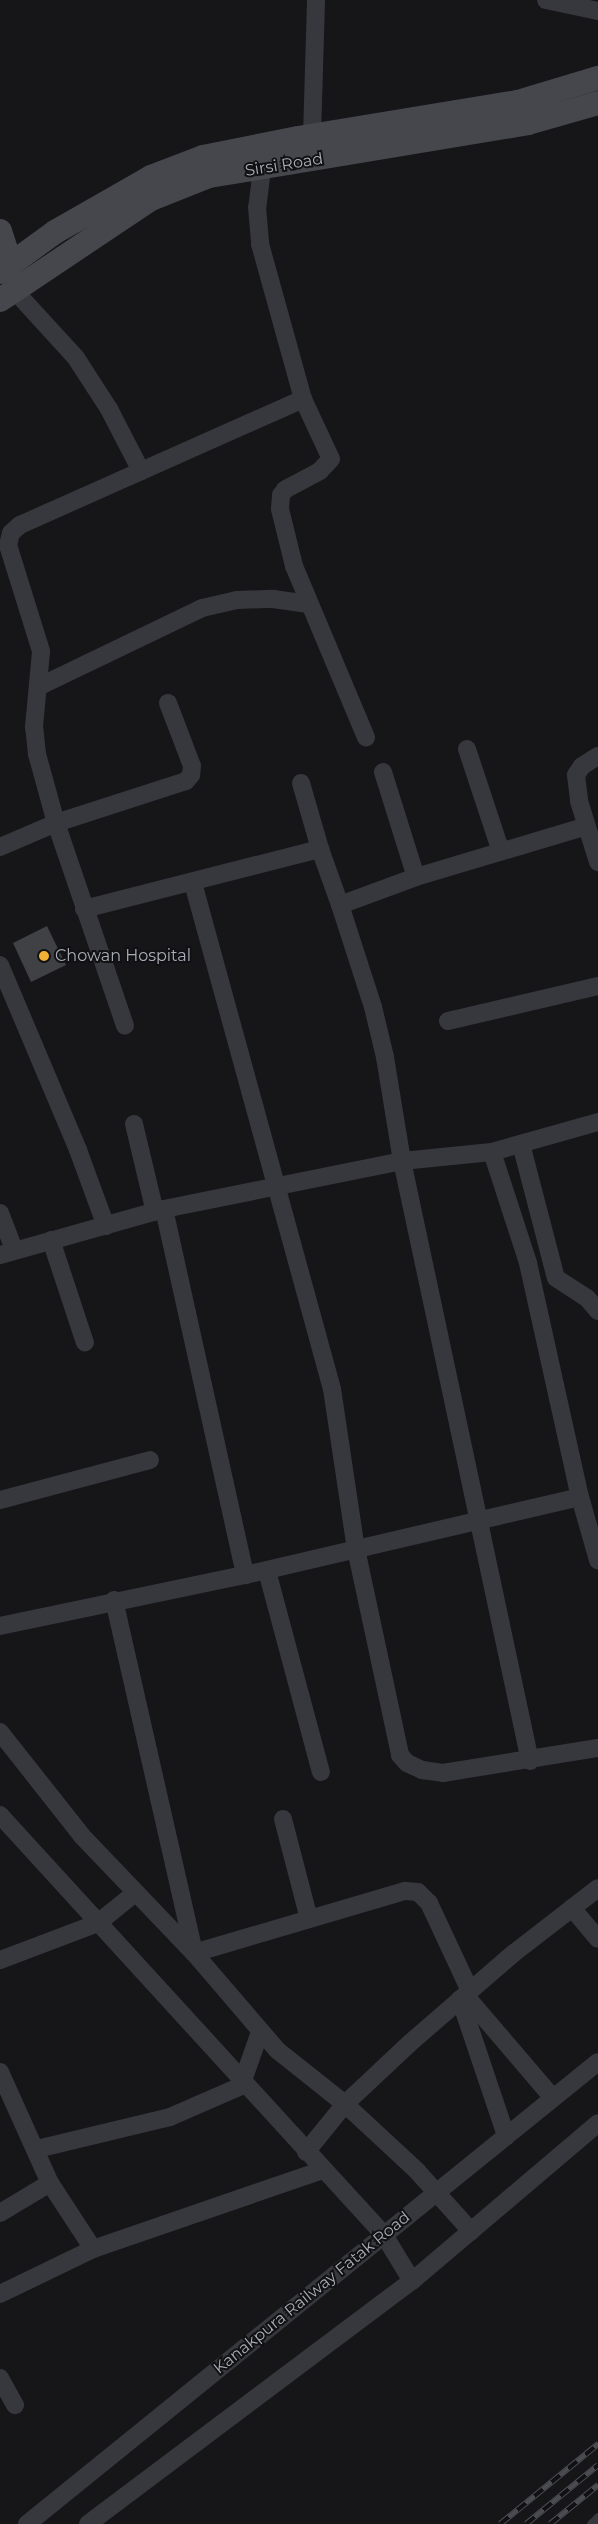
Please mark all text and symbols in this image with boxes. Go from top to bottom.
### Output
street label: Sirsi Road [244,149,324,181]
place label: Chowan Hospital [55,946,191,966]
marker: Chowan Hospital [37,949,51,963]
street label: Kanakpura Railway Fatak Road [210,2208,414,2378]

